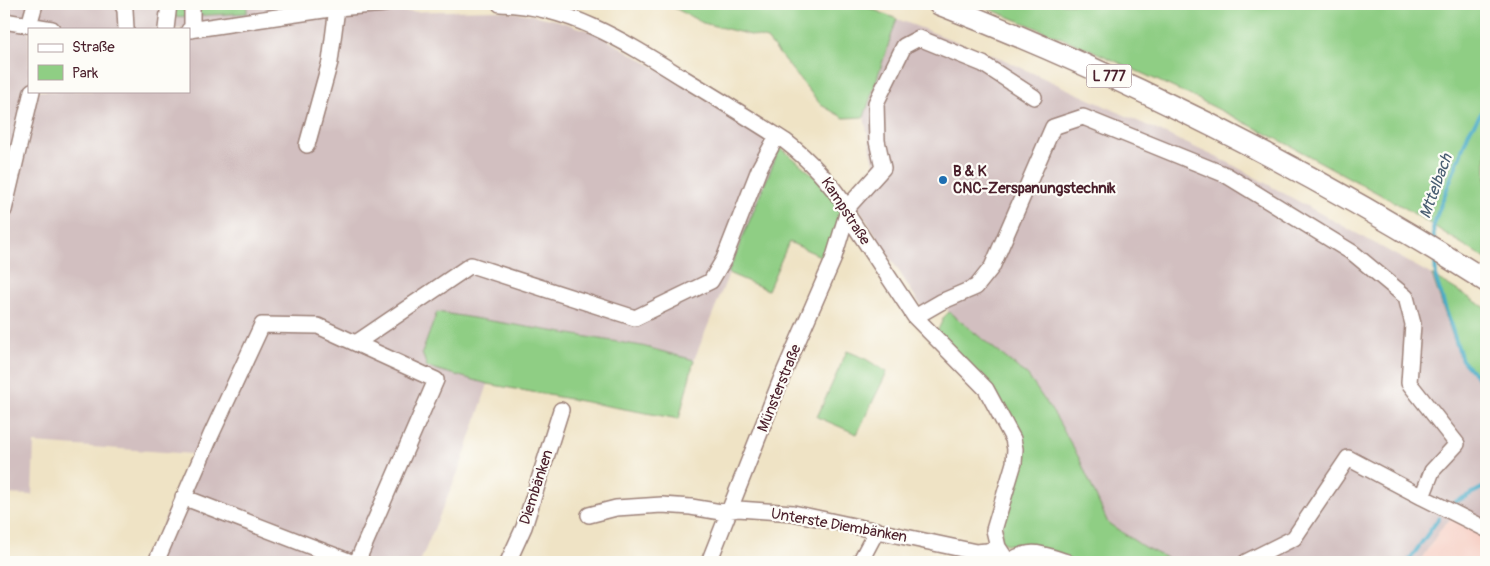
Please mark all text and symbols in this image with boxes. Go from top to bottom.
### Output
legend [28,28,190,92]
text: Straße [72,38,115,57]
text: Park [72,64,99,83]
road number: L 777 [1086,64,1132,88]
water label: Mttelbach [1415,150,1457,221]
place label: B & K CNC-Zerspanungstechnik [953,162,1116,198]
street label: Kampstraße [817,174,875,249]
marker: B & K CNC-Zerspanungstechnik [937,174,949,186]
street label: Münsterstraße [753,341,806,435]
street label: Diembänken [515,447,557,527]
street label: Unterste Diembänken [769,504,908,547]

